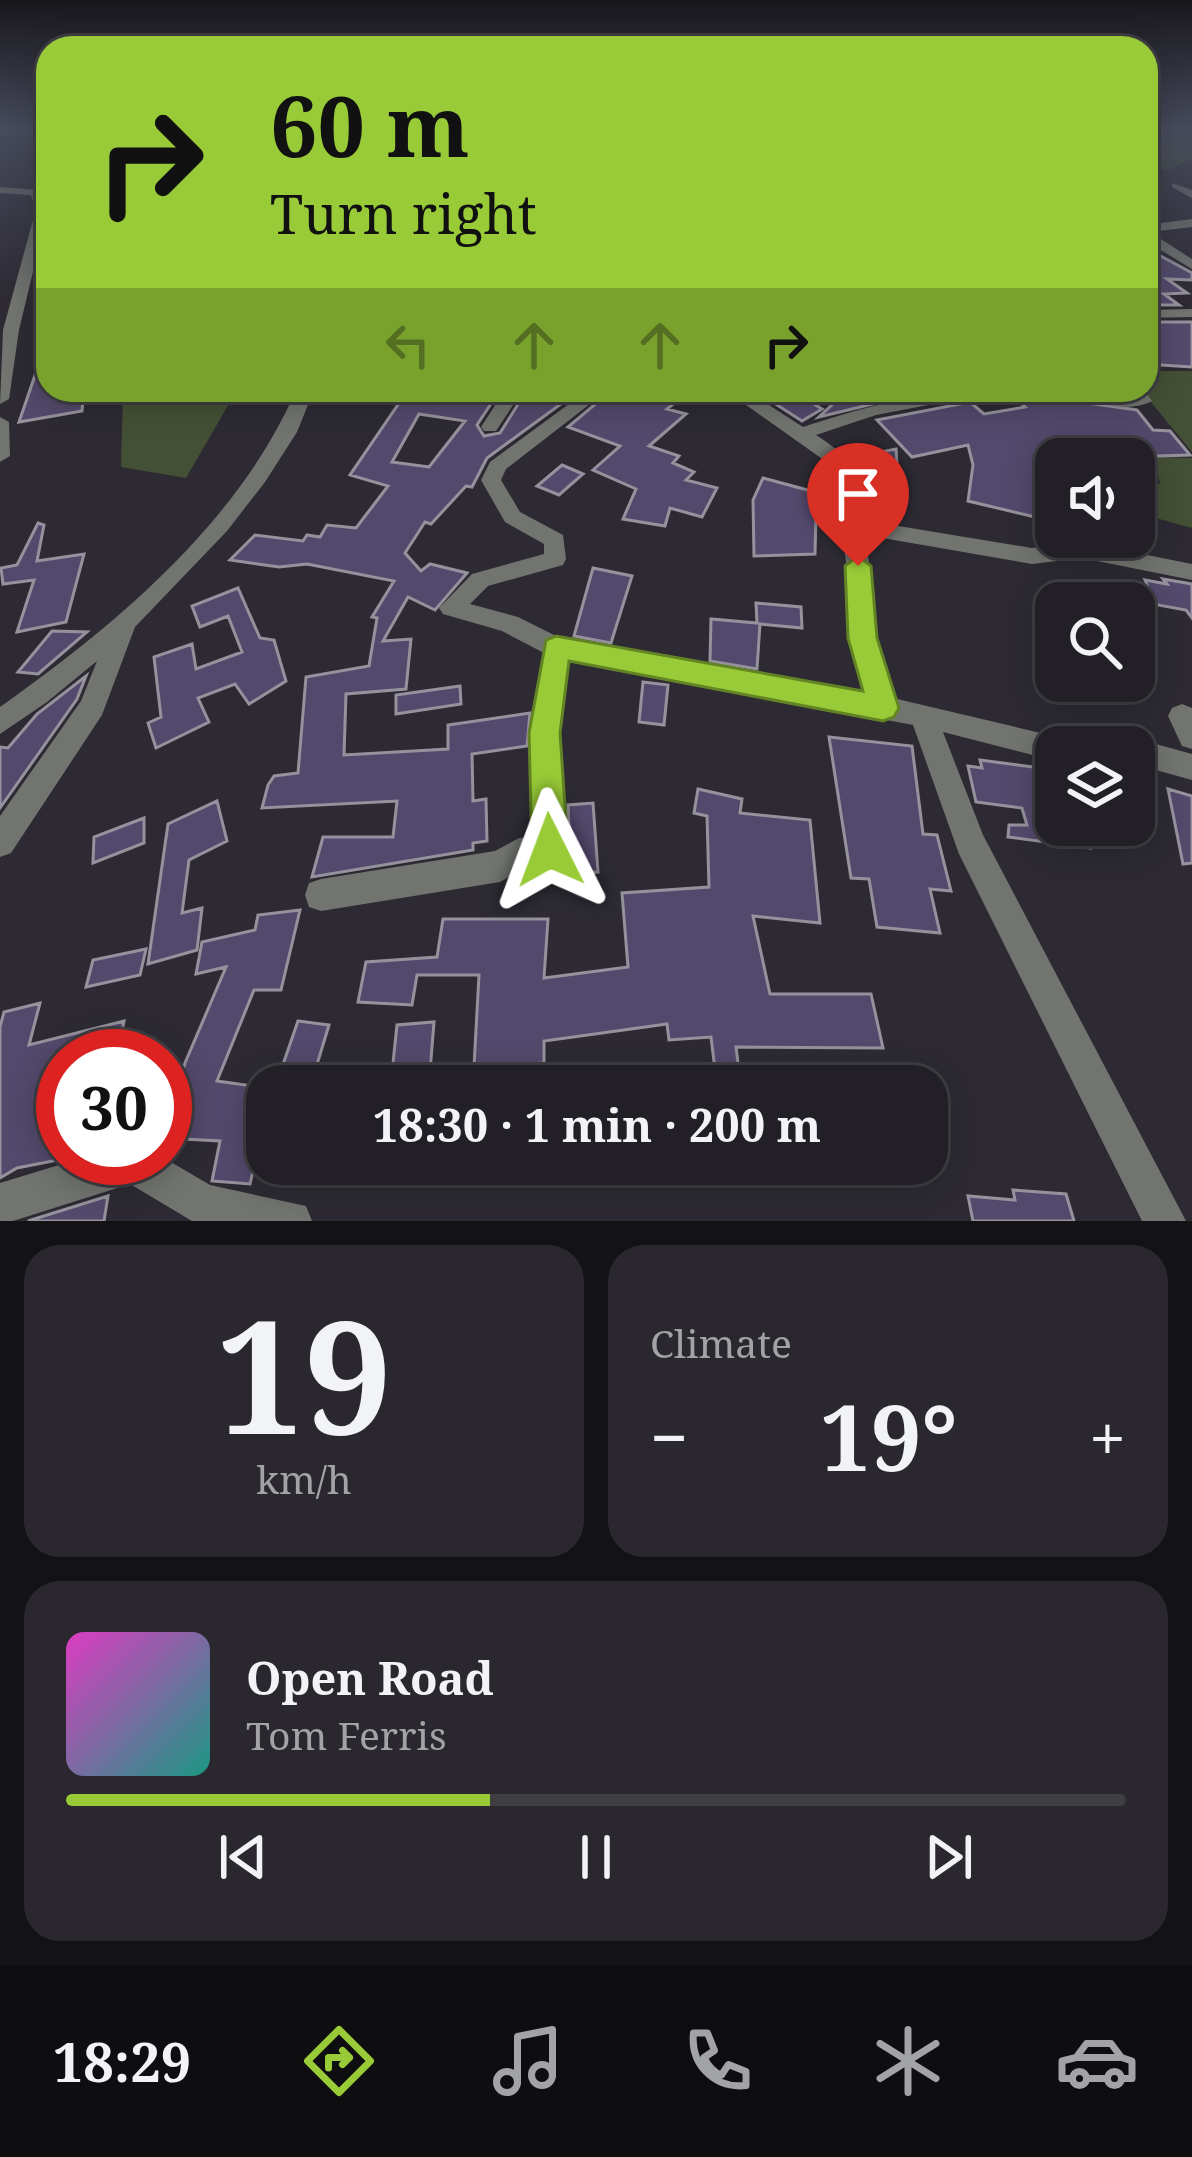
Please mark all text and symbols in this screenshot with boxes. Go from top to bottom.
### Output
text: 60 m [270,67,470,182]
icon: right [72,84,228,240]
text: Turn right [270,176,537,250]
icon: left [375,312,441,378]
icon: ahead [501,312,567,378]
icon: ahead [627,312,693,378]
icon: right [753,312,819,378]
map controls [1035,438,1155,846]
button: sound [1035,438,1155,558]
pin [807,443,909,566]
icon: arrive [825,461,891,527]
button: search [1035,582,1155,702]
button: layers [1035,726,1155,846]
position arrow [487,787,613,913]
speed limit sign: 30 [36,1029,192,1185]
text: 18:30 · 1 min · 200 m [373,1094,821,1155]
text: 19 [216,1267,392,1480]
text: Climate [650,1316,792,1369]
text: 19° [820,1375,958,1497]
text: − [650,1391,688,1481]
text: + [1089,1391,1126,1481]
text: km/h [256,1452,352,1505]
text: Open Road [246,1647,494,1708]
text: Tom Ferris [246,1708,447,1761]
icon: previous [210,1824,276,1890]
icon: pause [563,1824,629,1890]
icon: next [916,1824,982,1890]
icon: directions [297,2019,381,2103]
icon: music [486,2019,570,2103]
icon: phone [676,2019,760,2103]
icon: climate [866,2019,950,2103]
icon: car [1055,2019,1139,2103]
text: 18:29 [53,2024,191,2098]

